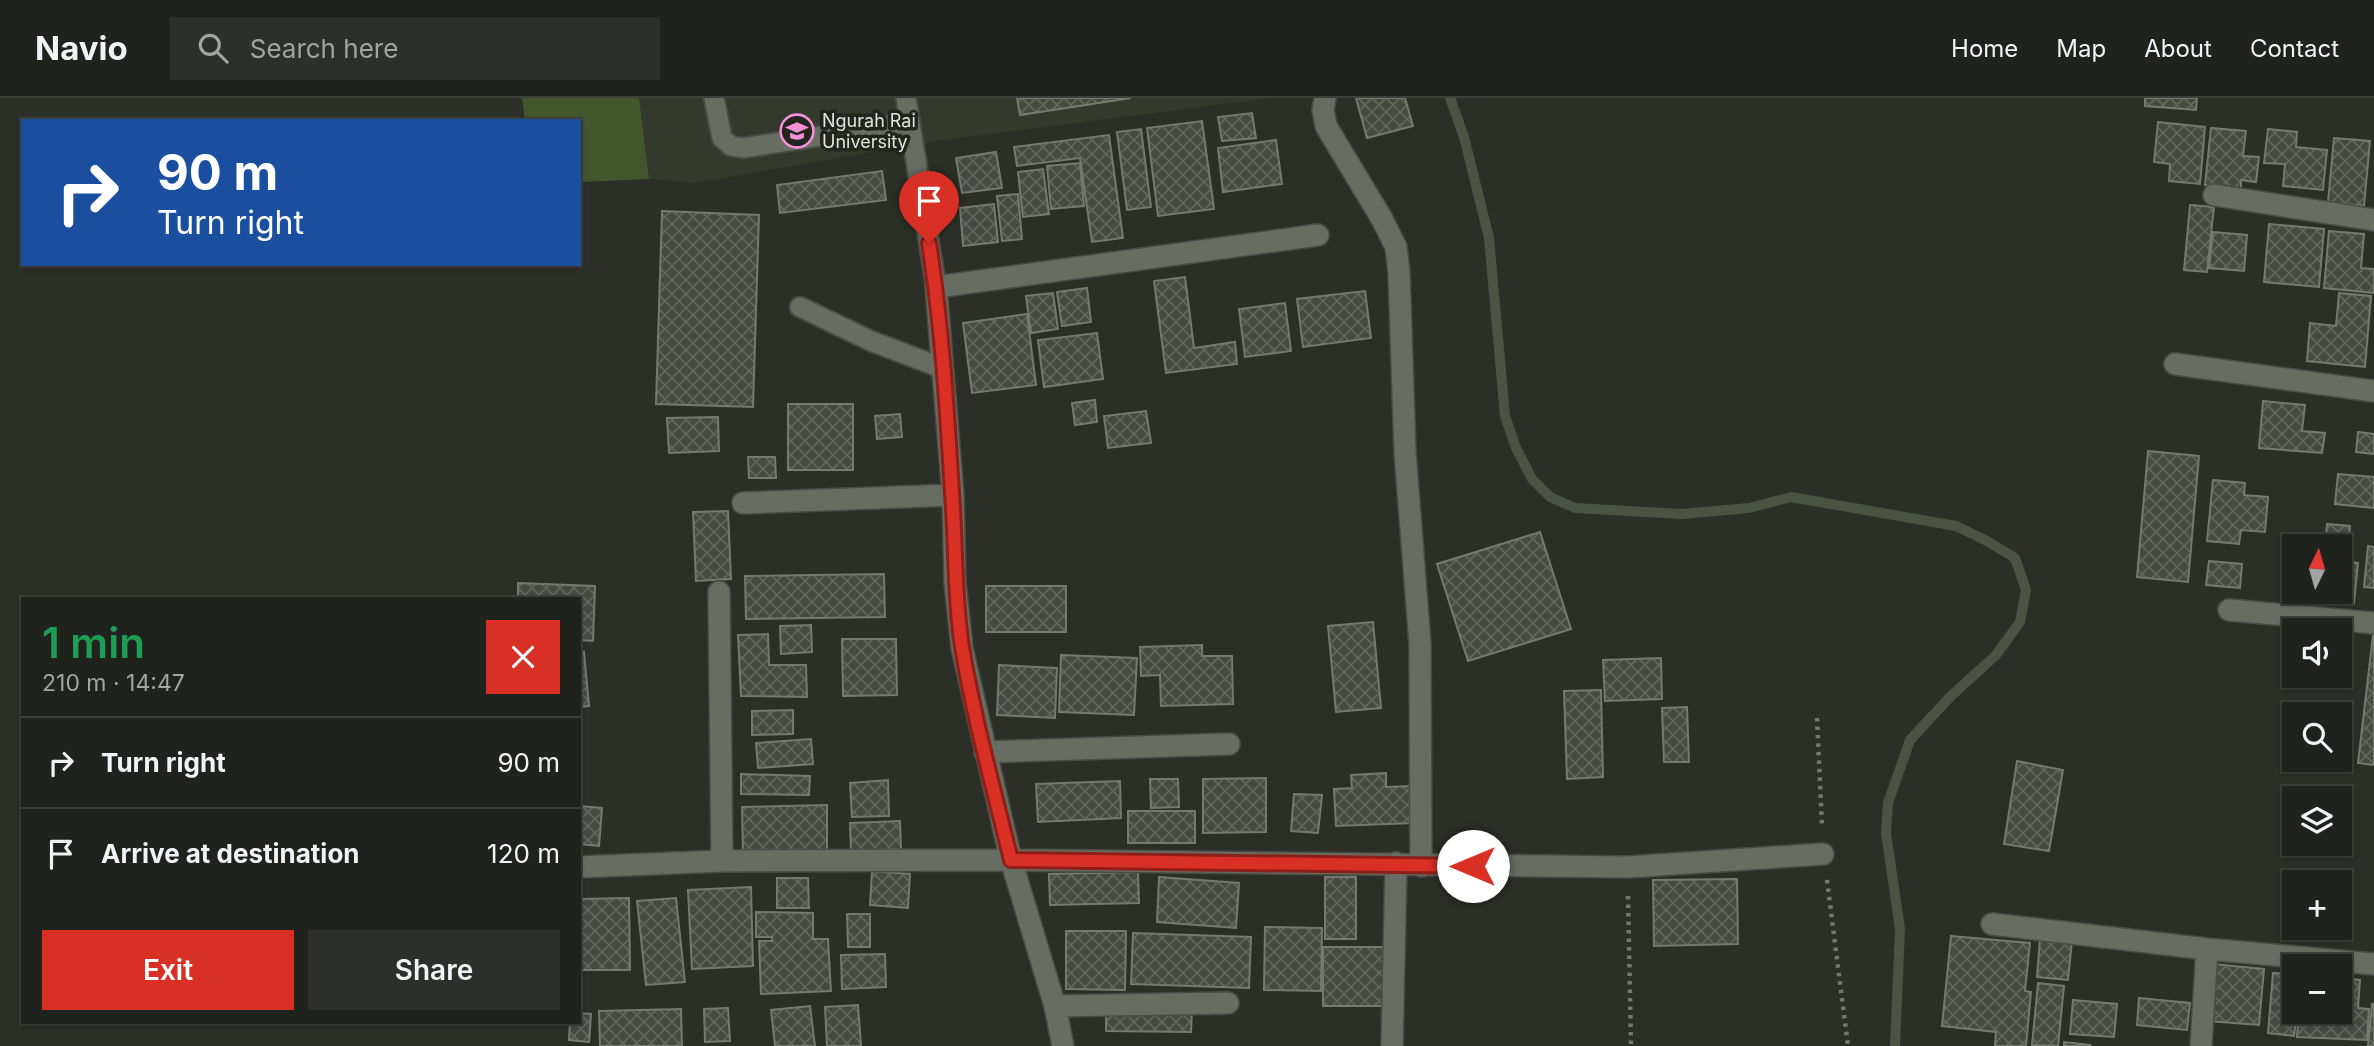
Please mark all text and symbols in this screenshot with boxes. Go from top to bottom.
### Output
search box [170,17,660,80]
text: Navio [35,28,128,68]
icon: search [194,29,232,67]
text: Search here [250,33,398,64]
text: Home [1951,34,2018,63]
text: Map [2056,34,2106,63]
text: About [2144,34,2212,63]
text: Contact [2250,34,2339,63]
place label: Ngurah Rai University [822,110,916,152]
school or university icon: Ngurah Rai University [778,112,816,150]
text: 90 m [157,143,278,202]
icon: right [42,147,133,238]
pin [899,171,959,243]
icon: arrive [910,182,948,220]
text: Turn right [157,203,304,242]
north arrow [2282,534,2352,604]
map controls [2282,534,2352,1024]
text: 1 min [42,617,145,668]
button: sound [2282,618,2352,688]
button: close [486,620,560,694]
text: 210 m · 14:47 [42,669,185,697]
button: search [2282,702,2352,772]
icon: right [42,744,80,782]
text: Turn right [101,747,226,778]
text: 90 m [497,747,560,778]
button: layers [2282,786,2352,856]
position arrow [1436,829,1510,903]
icon: arrive [42,835,80,873]
text: Arrive at destination [101,838,360,869]
text: 120 m [487,838,560,869]
button: + [2282,870,2352,940]
button: Exit [42,930,294,1010]
button: Share [308,930,560,1010]
button: − [2282,954,2352,1024]

